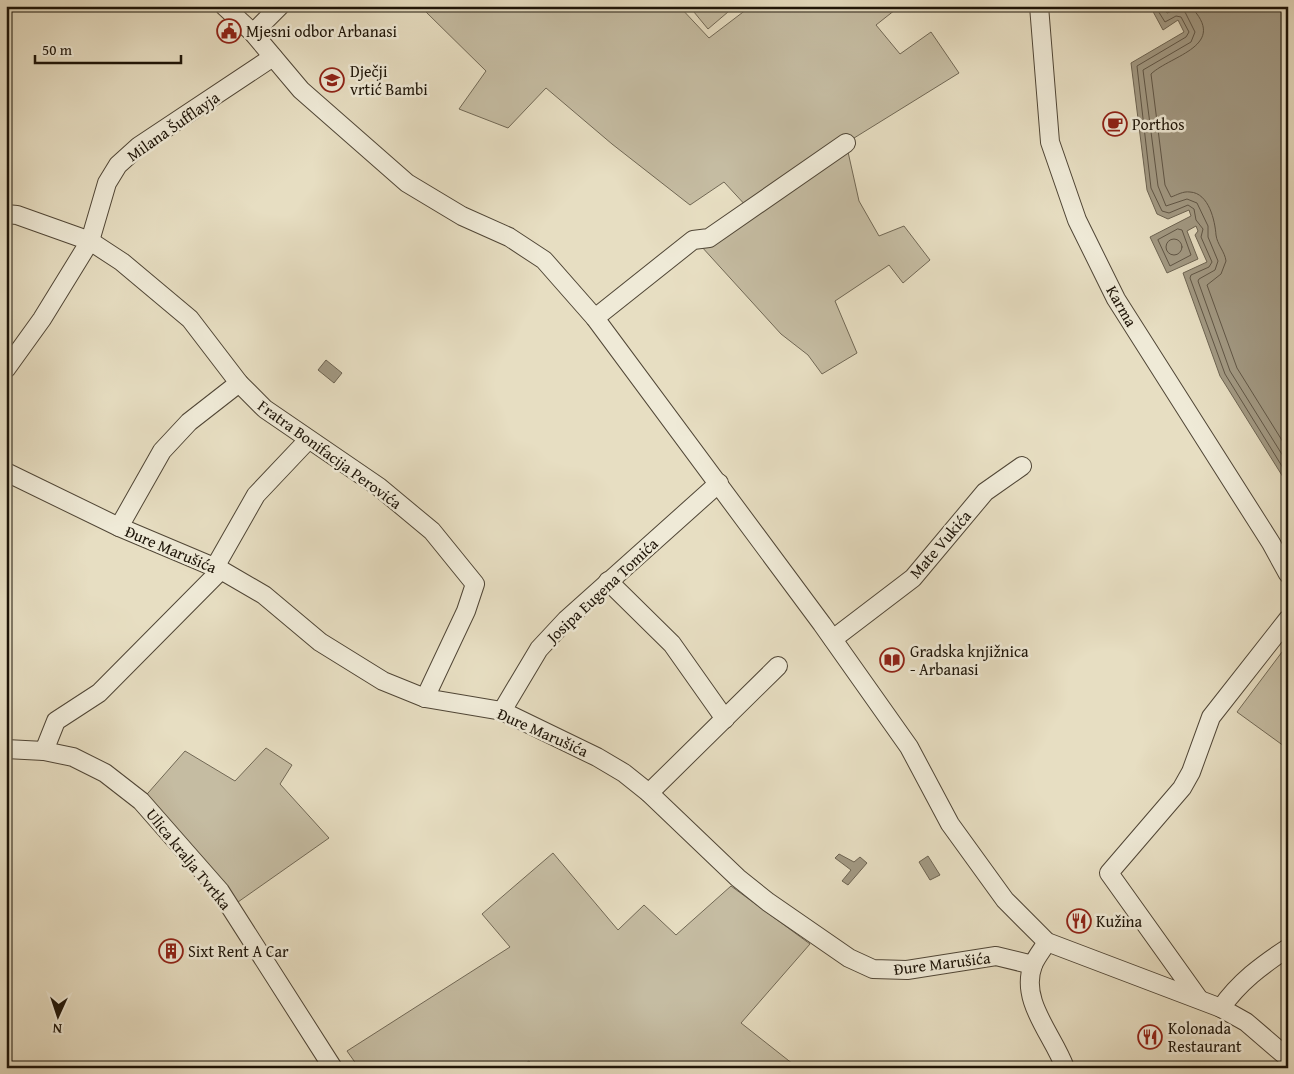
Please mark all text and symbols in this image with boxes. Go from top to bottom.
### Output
public building icon: Mjesni odbor Arbanasi [216,18,242,44]
place label: Mjesni odbor Arbanasi [246,19,398,43]
scale bar [35,32,181,64]
text: 50 m [42,39,73,60]
place label: Dječji vrtić Bambi [350,59,428,101]
school or university icon: Dječji vrtić Bambi [319,67,345,93]
street label: Milana Šufflayja [122,85,225,167]
cafe icon: Porthos [1102,111,1128,137]
place label: Porthos [1132,112,1185,136]
street label: Karma [1101,281,1144,332]
street label: Fratra Bonifacija Perovića [253,394,407,515]
street label: Mate Vukića [903,504,977,583]
street label: Đure Marušića [122,519,221,579]
street label: Josipa Eugena Tomića [539,532,663,650]
place label: Gradska knjižnica - Arbanasi [910,639,1029,681]
library icon: Gradska knjižnica - Arbanasi [879,647,905,673]
street label: Đure Marušića [494,701,593,763]
street label: Ulica kralja Tvrtka [140,803,238,915]
restaurant icon: Kužina [1066,908,1092,934]
place label: Kužina [1096,909,1143,933]
building icon: Sixt Rent A Car [158,938,184,964]
place label: Sixt Rent A Car [188,939,289,963]
street label: Đure Marušića [892,945,992,981]
north arrow [32,992,82,1042]
place label: Kolonada Restaurant [1168,1016,1242,1058]
text: N [51,1019,63,1039]
restaurant icon: Kolonada Restaurant [1137,1024,1163,1050]

